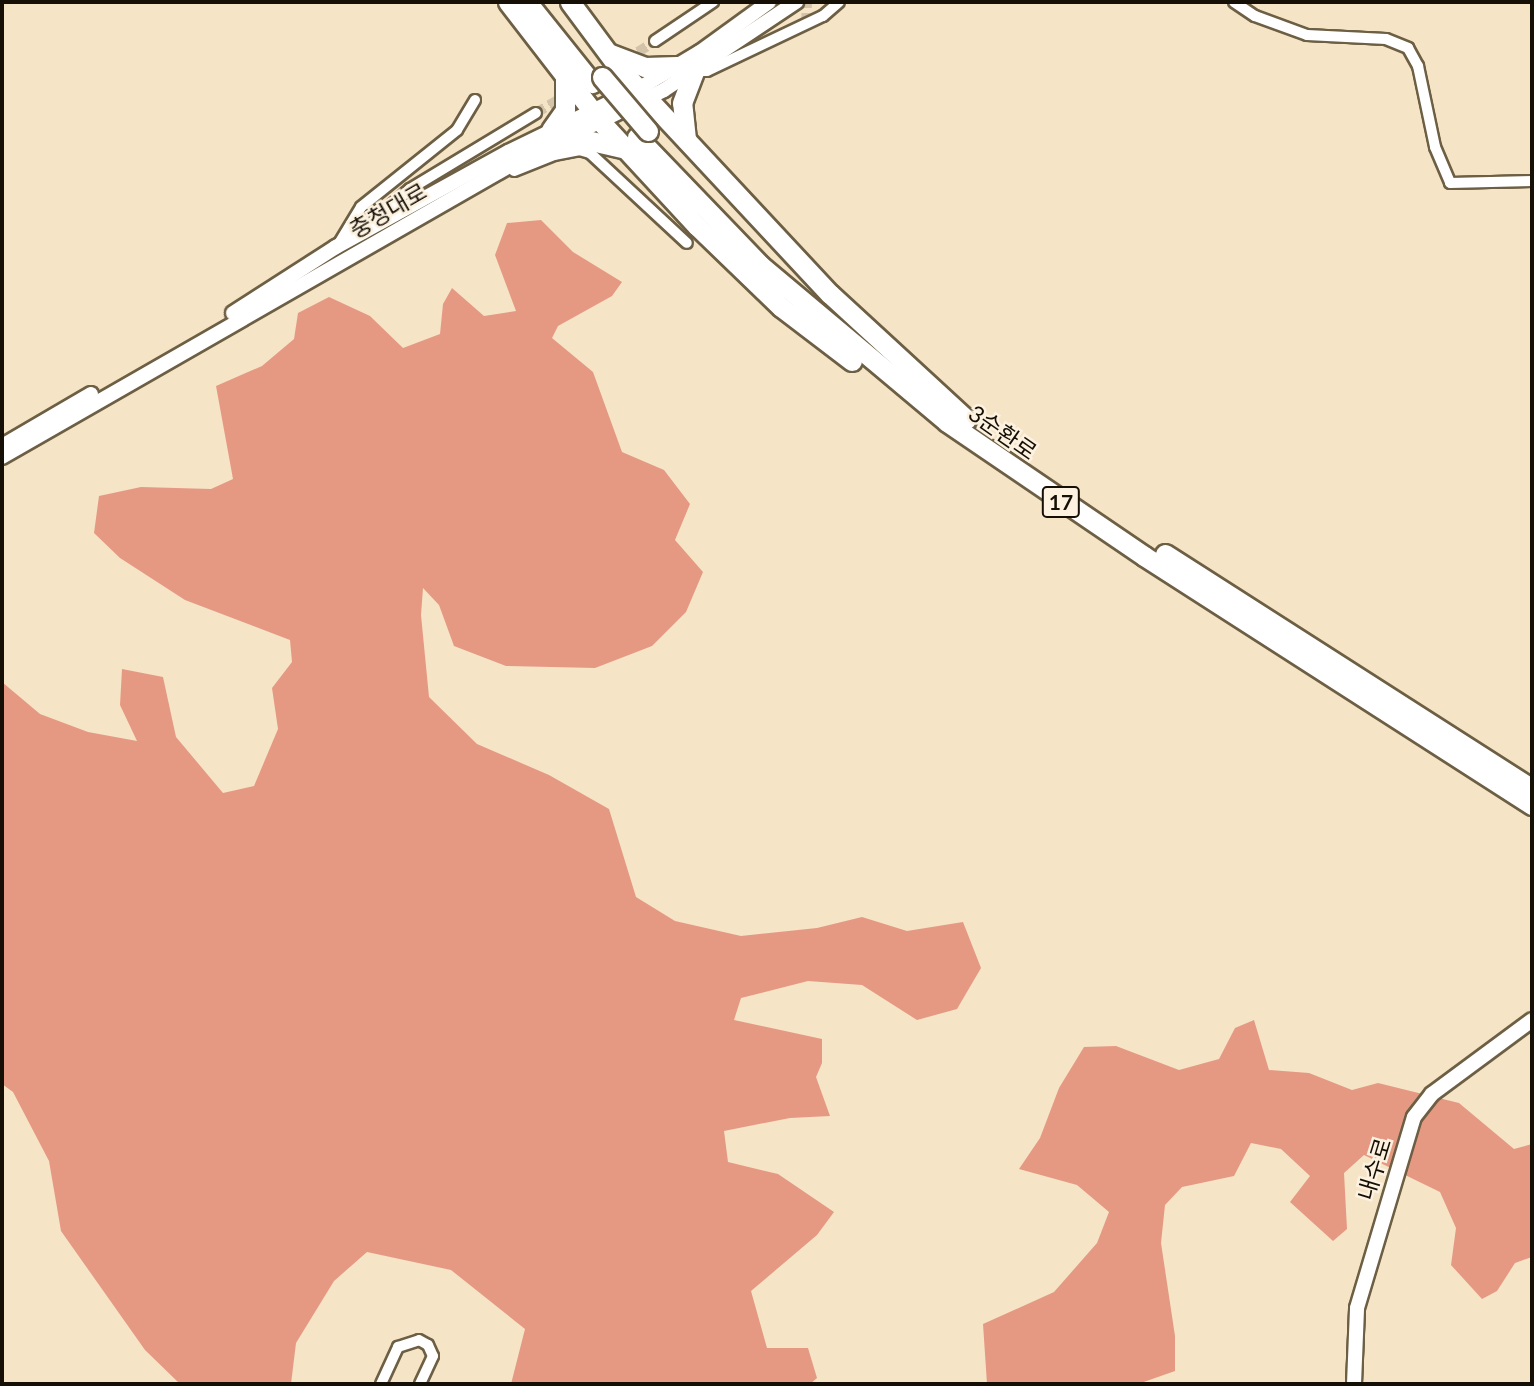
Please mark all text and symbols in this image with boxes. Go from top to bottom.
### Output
street label: 충청대로 [344,177,432,243]
street label: 3순환로 [964,399,1042,465]
road number: 17 [1042,484,1080,520]
street label: 내수로 [1352,1135,1396,1203]

